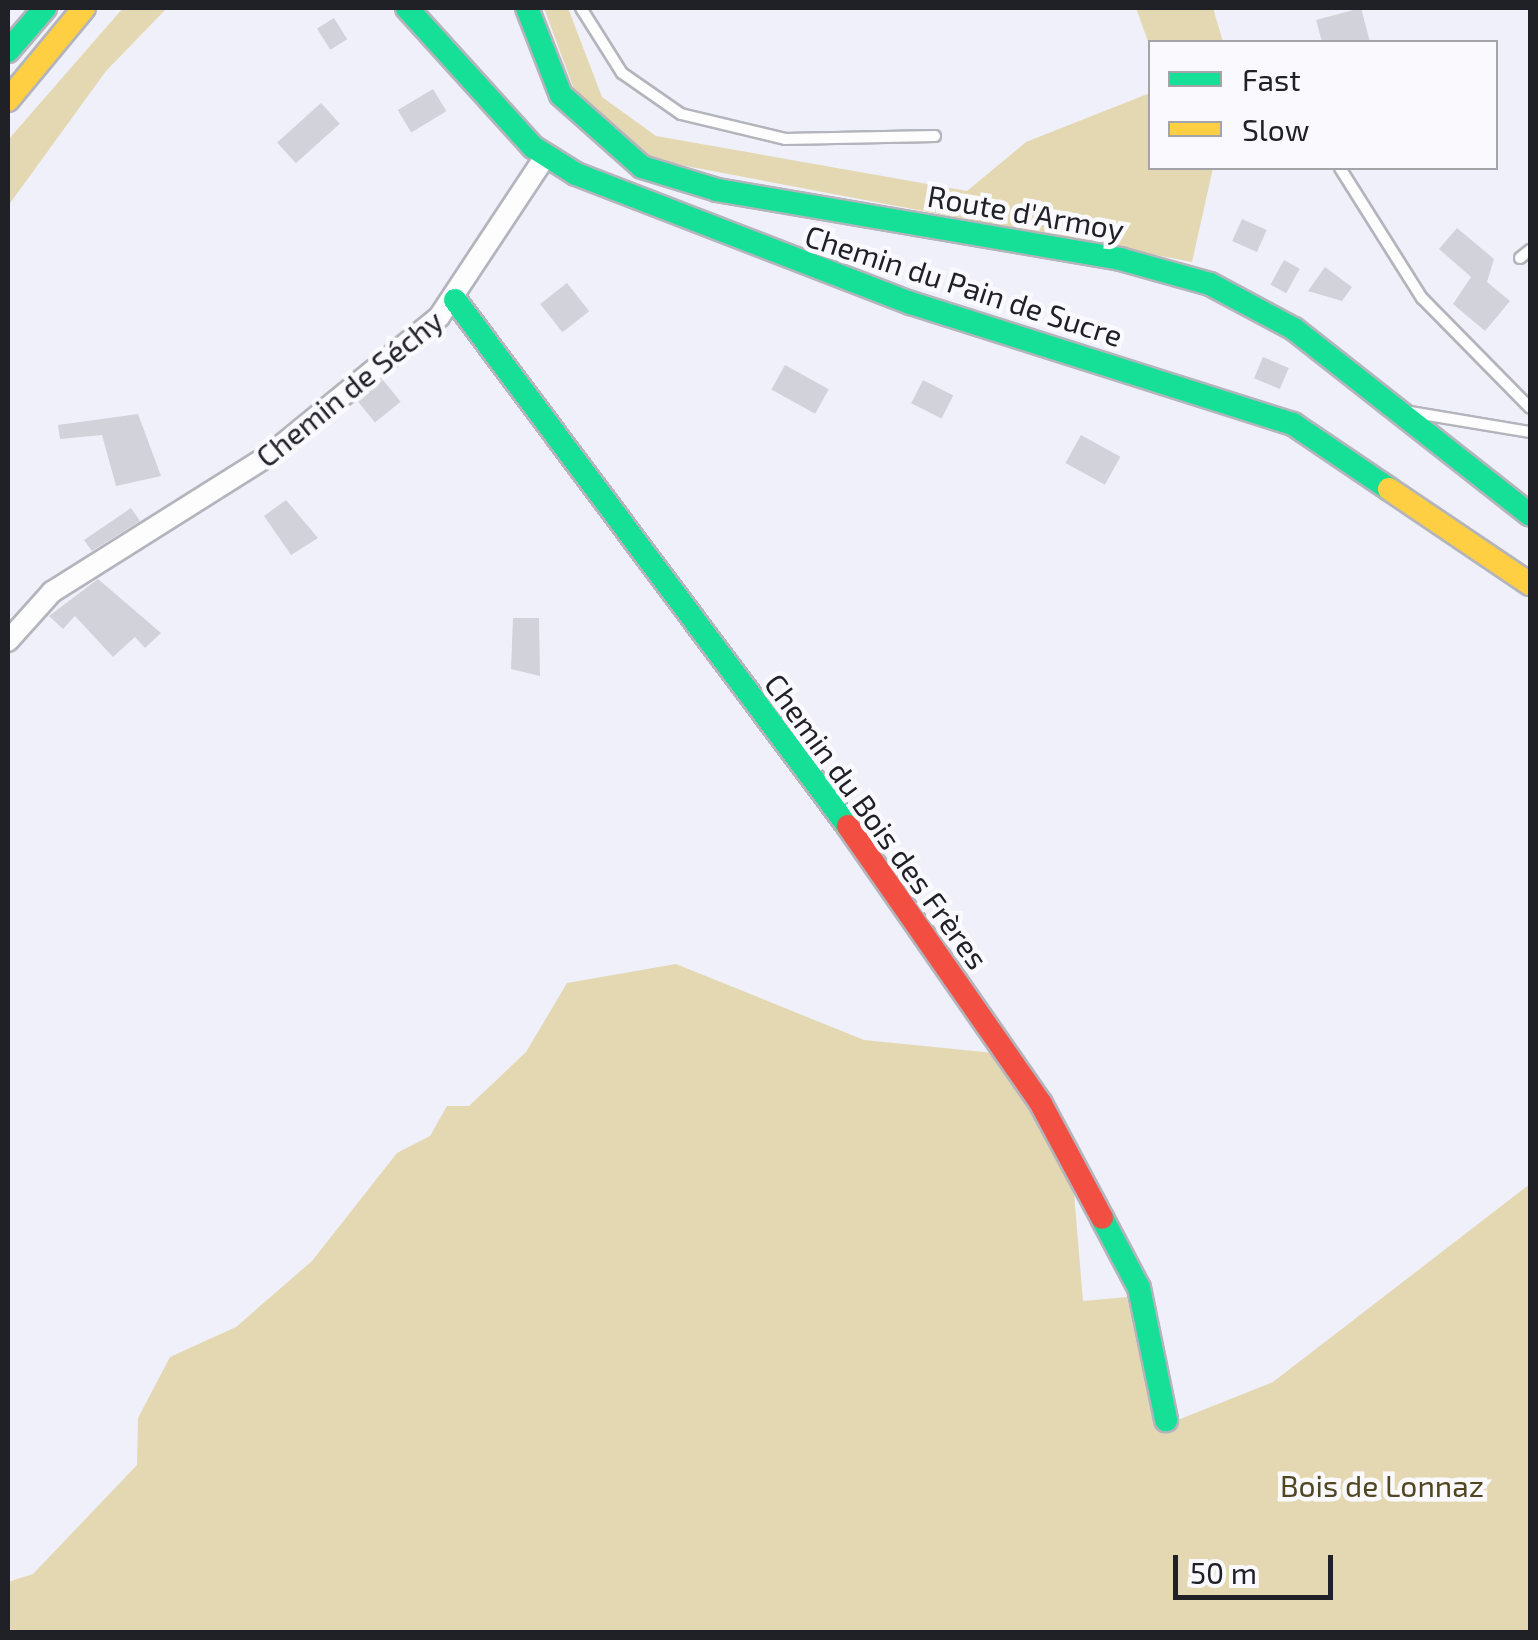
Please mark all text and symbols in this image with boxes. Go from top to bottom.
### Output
legend [1148,40,1498,170]
text: Fast [1242,61,1301,97]
text: Slow [1242,111,1309,147]
street label: Route d'Armoy [925,177,1127,247]
street label: Chemin du Pain de Sucre [801,217,1127,353]
street label: Chemin de Séchy [249,302,449,474]
street label: Chemin du Bois des Frères [758,666,996,976]
park label: Bois de Lonnaz [1280,1467,1484,1503]
scale bar [1178,1535,1338,1597]
text: 50 m [1190,1554,1257,1590]

